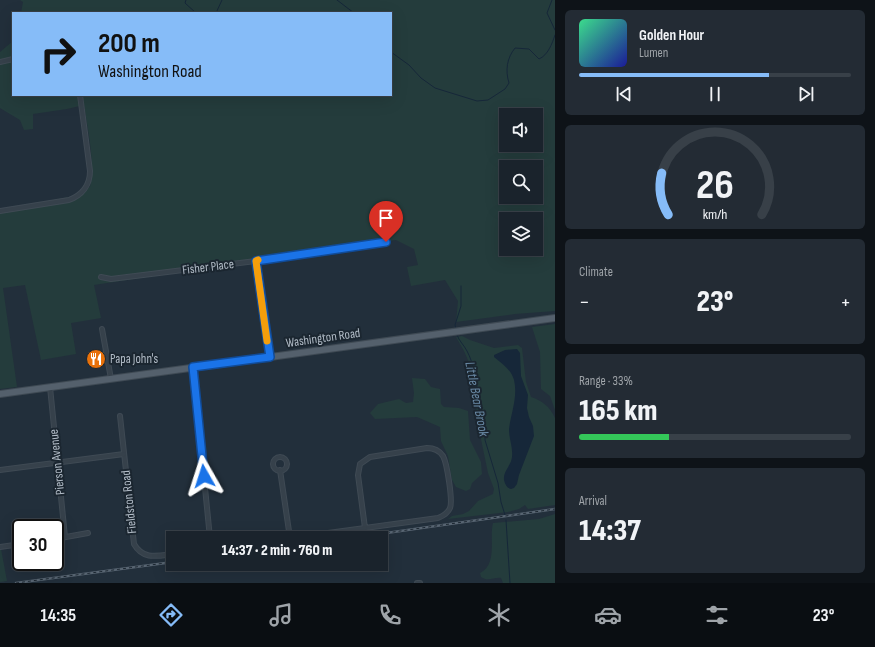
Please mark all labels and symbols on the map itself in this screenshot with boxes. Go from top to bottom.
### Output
pin [369,201,403,242]
street label: Fisher Place [181,256,235,278]
street label: Washington Road [285,325,361,351]
restaurant icon: Papa John's [85,348,107,370]
place label: Papa John's [110,351,159,367]
water label: Little Bear Brook [461,360,493,439]
street label: Pierson Avenue [46,428,68,496]
position arrow [183,455,225,497]
street label: Fieldston Road [118,469,140,535]
speed limit sign: 30 [12,519,64,571]

